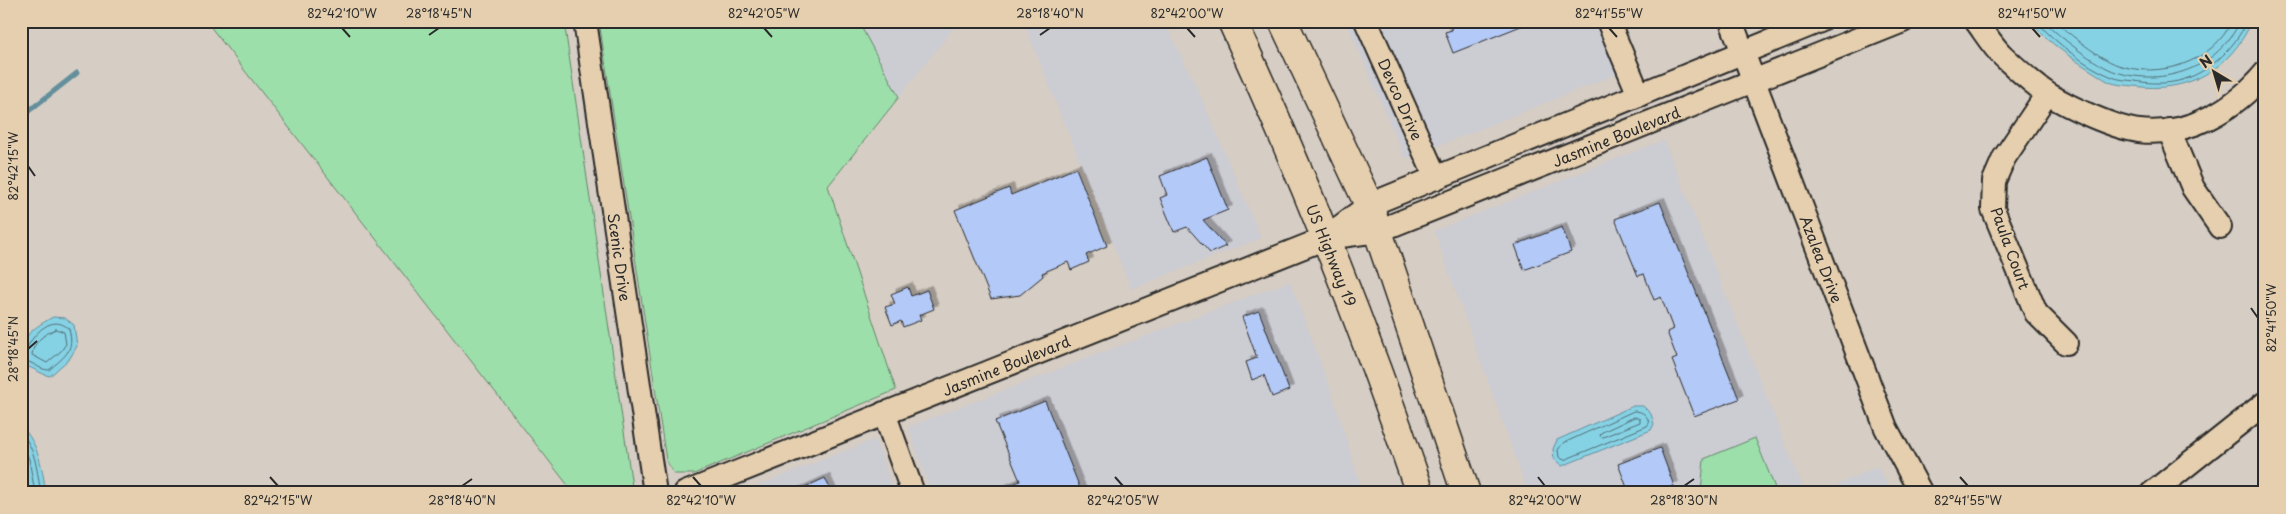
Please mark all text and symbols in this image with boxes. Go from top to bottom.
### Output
text: 82°42'10"W [307,4,378,22]
text: 28°18'45"N [406,4,472,22]
text: 82°42'05"W [728,4,801,22]
text: 28°18'40"N [1016,4,1084,22]
text: 82°42'00"W [1151,4,1224,22]
text: 82°41'55"W [1575,4,1644,22]
text: 82°41'50"W [1998,4,2067,22]
north arrow [2188,48,2238,98]
text: N [2195,50,2217,73]
street label: Devco Drive [1373,54,1429,144]
street label: Jasmine Boulevard [1549,100,1683,172]
text: 82°42'15"W [4,131,22,200]
street label: US Highway 19 [1301,200,1363,310]
street label: Paula Court [1985,204,2037,292]
street label: Scenic Drive [602,212,638,303]
street label: Azalea Drive [1795,212,1849,306]
text: 82°41'50"W [2262,283,2280,352]
text: 28°18'45"N [4,316,22,382]
street label: Jasmine Boulevard [939,329,1073,401]
text: 82°42'15"W [244,491,313,509]
text: 28°18'40"N [428,491,496,509]
text: 82°42'10"W [666,491,737,509]
text: 82°42'05"W [1087,491,1160,509]
text: 82°42'00"W [1509,491,1582,509]
text: 28°18'30"N [1650,491,1718,509]
text: 82°41'55"W [1934,491,2003,509]

